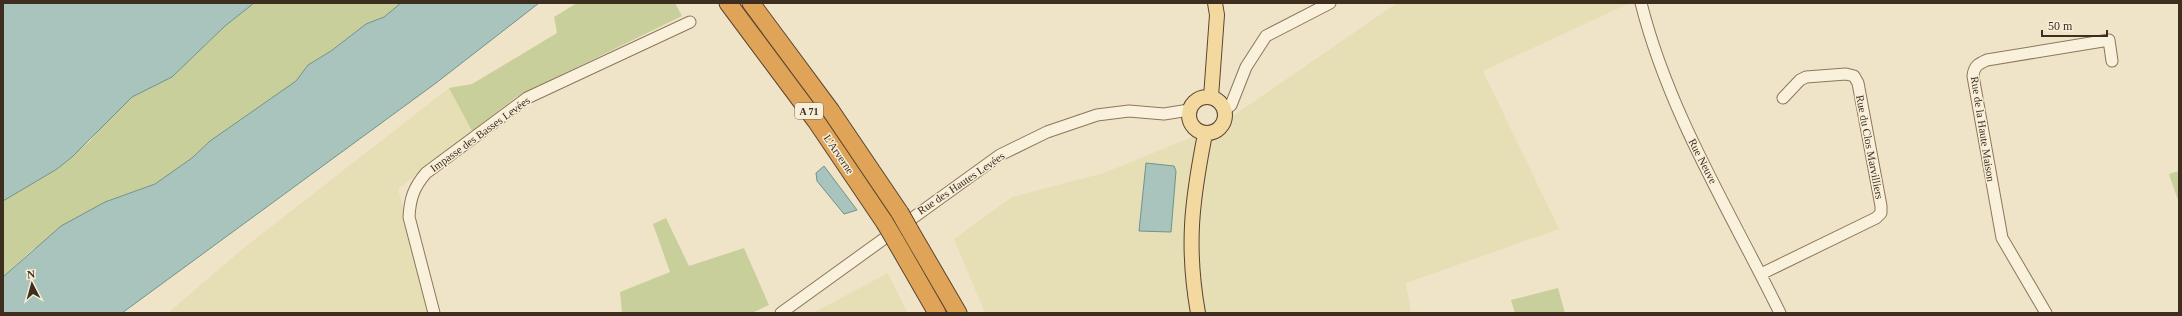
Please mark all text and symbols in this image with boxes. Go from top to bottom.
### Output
scale bar [2042,12,2107,38]
text: 50 m [2048,19,2073,33]
street label: Rue de la Haute Maison [1969,76,1997,183]
street label: Impasse des Basses Levées [428,94,532,174]
street label: Rue du Clos Marvilliers [1854,94,1886,200]
road number: A 71 [795,103,823,119]
street label: L'Arverne [822,132,857,176]
street label: Rue Neuve [1686,136,1720,186]
street label: Rue des Hautes Levées [915,149,1007,217]
north arrow [12,264,52,304]
text: N [26,268,36,280]

